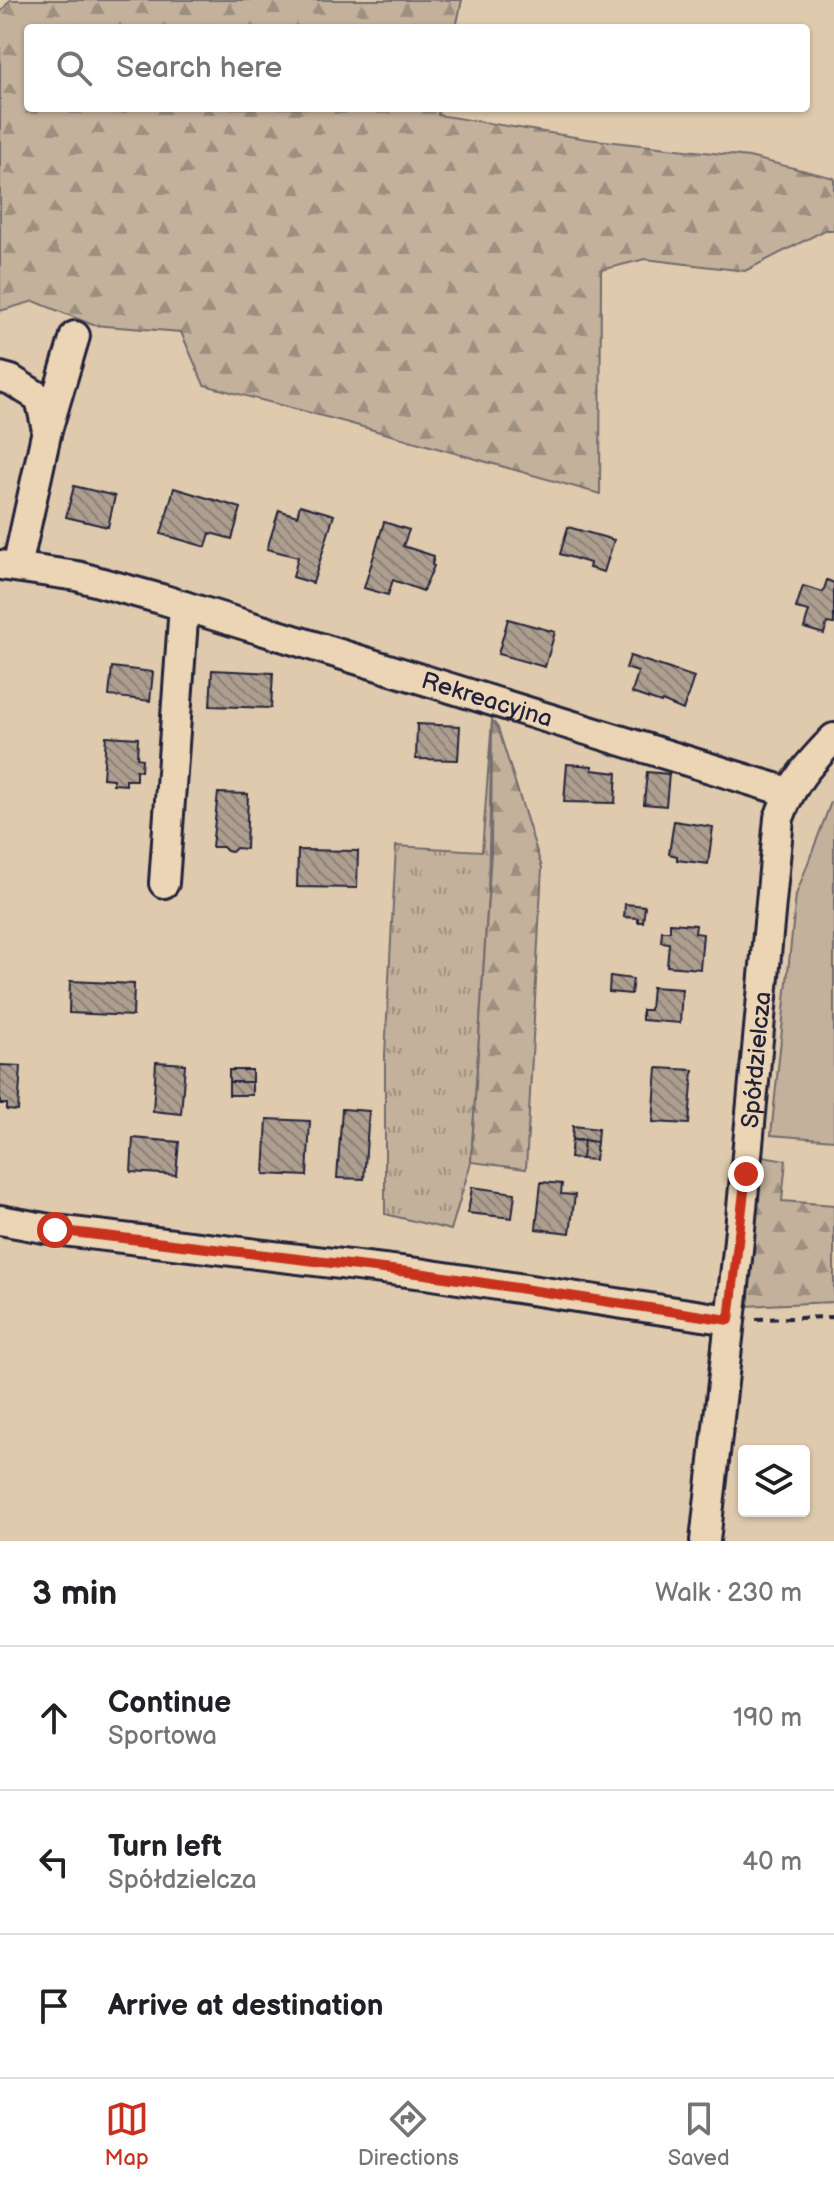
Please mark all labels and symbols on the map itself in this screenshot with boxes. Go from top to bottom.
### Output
street label: Rekreacyjna [418,666,556,733]
street label: Spółdzielcza [735,990,777,1129]
route end [728,1156,764,1192]
route start [37,1212,73,1248]

